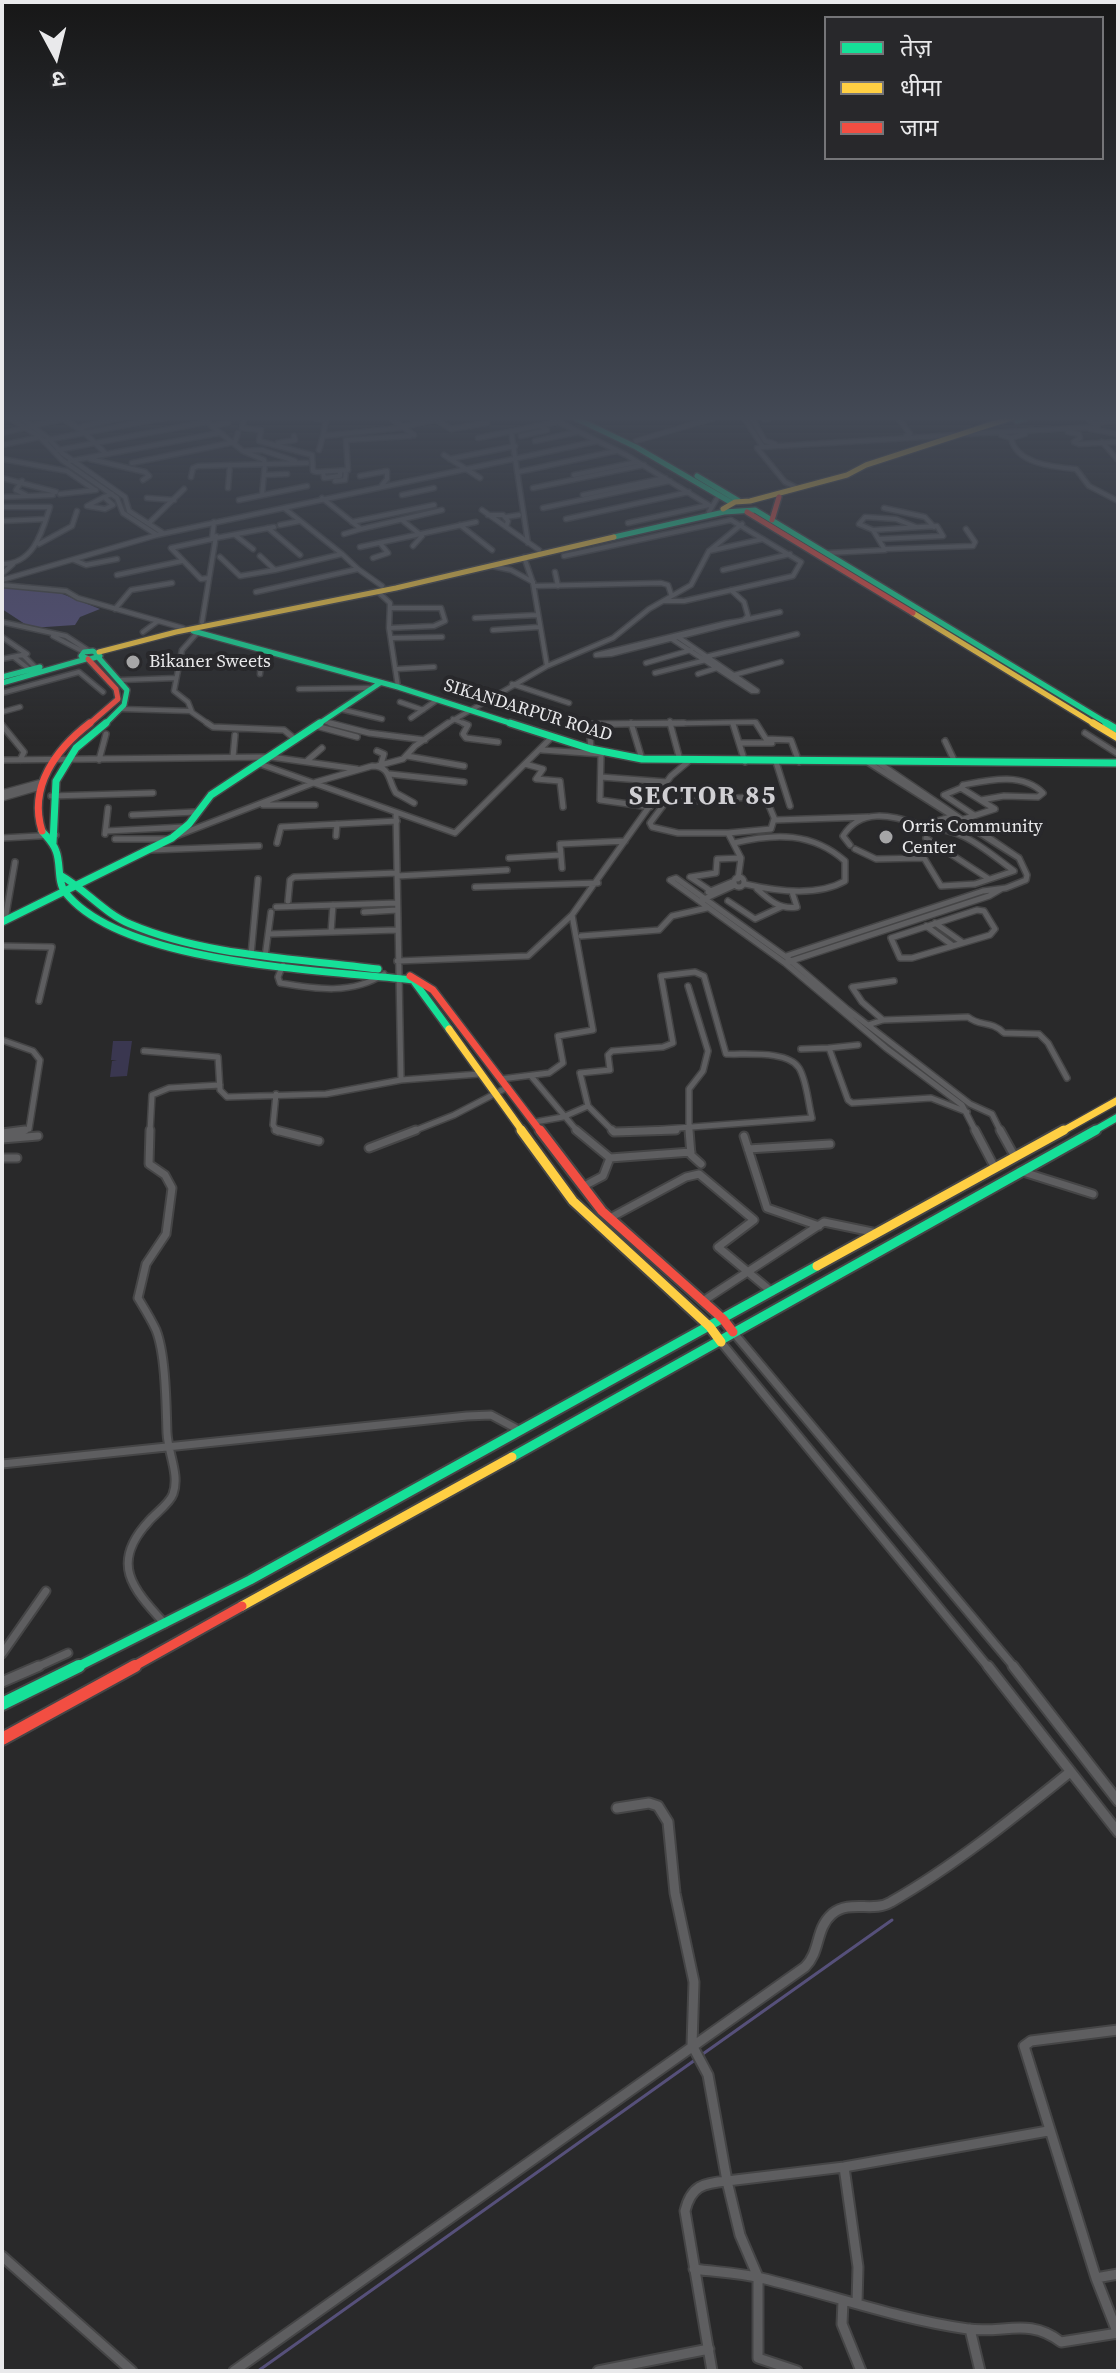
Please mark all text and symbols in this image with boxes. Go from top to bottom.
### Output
north arrow [16,16,96,96]
legend [824,16,1104,160]
text: तेज़ [900,31,932,64]
text: उ [51,64,67,95]
text: धीमा [900,71,942,104]
text: जाम [900,111,938,144]
place label: Bikaner Sweets [149,651,271,673]
marker: Bikaner Sweets [124,653,142,671]
street label: SIKANDARPUR ROAD [441,675,615,747]
district label: SECTOR 85 [629,781,777,813]
place label: Orris Community Center [902,816,1043,858]
marker: Orris Community Center [877,828,895,846]

